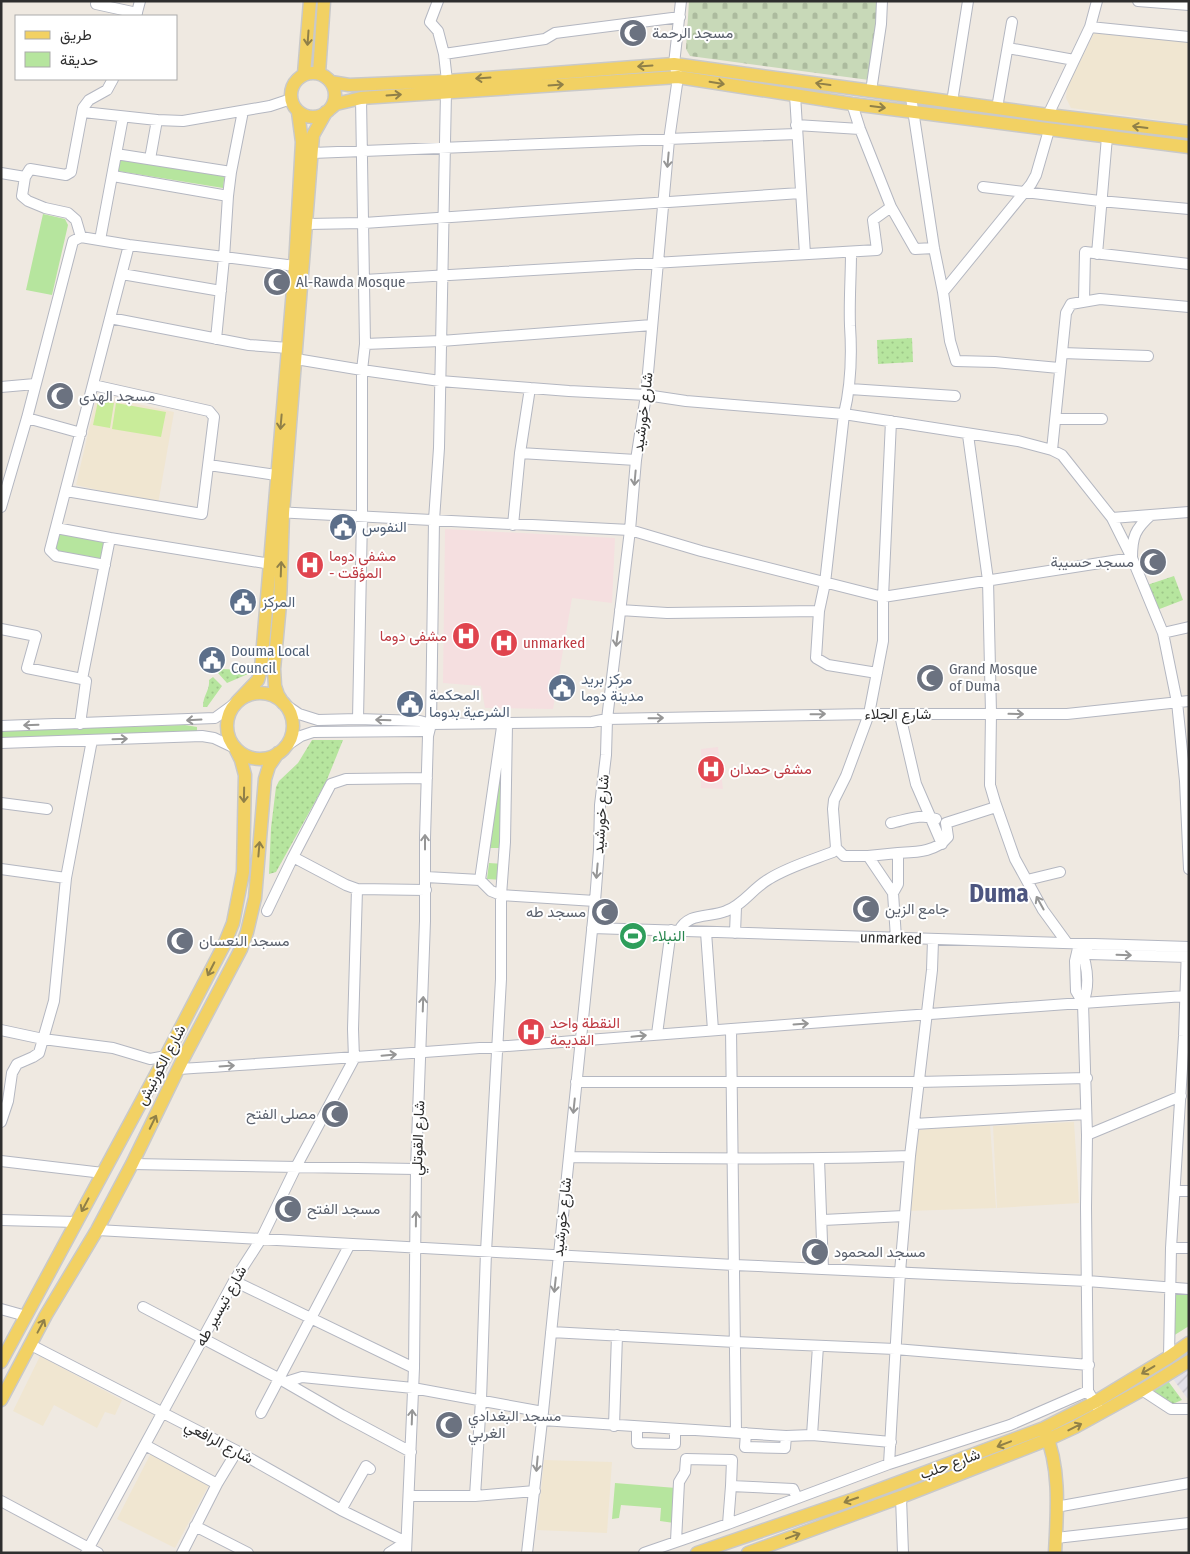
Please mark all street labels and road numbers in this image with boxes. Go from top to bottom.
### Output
street label: شارع خورشيد [629,371,659,453]
street label: شارع الجلاء [865,705,932,725]
street label: شارع خورشيد [589,773,615,854]
street label: unmarked [860,928,922,948]
street label: شارع الكورنيش [132,1022,191,1109]
street label: شارع القوتلي [408,1100,432,1176]
street label: شارع خورشيد [549,1176,577,1258]
street label: شارع تيسير طه [191,1262,252,1350]
street label: شارع الرافعي [180,1416,256,1471]
street label: شارع حلب [918,1445,983,1485]

